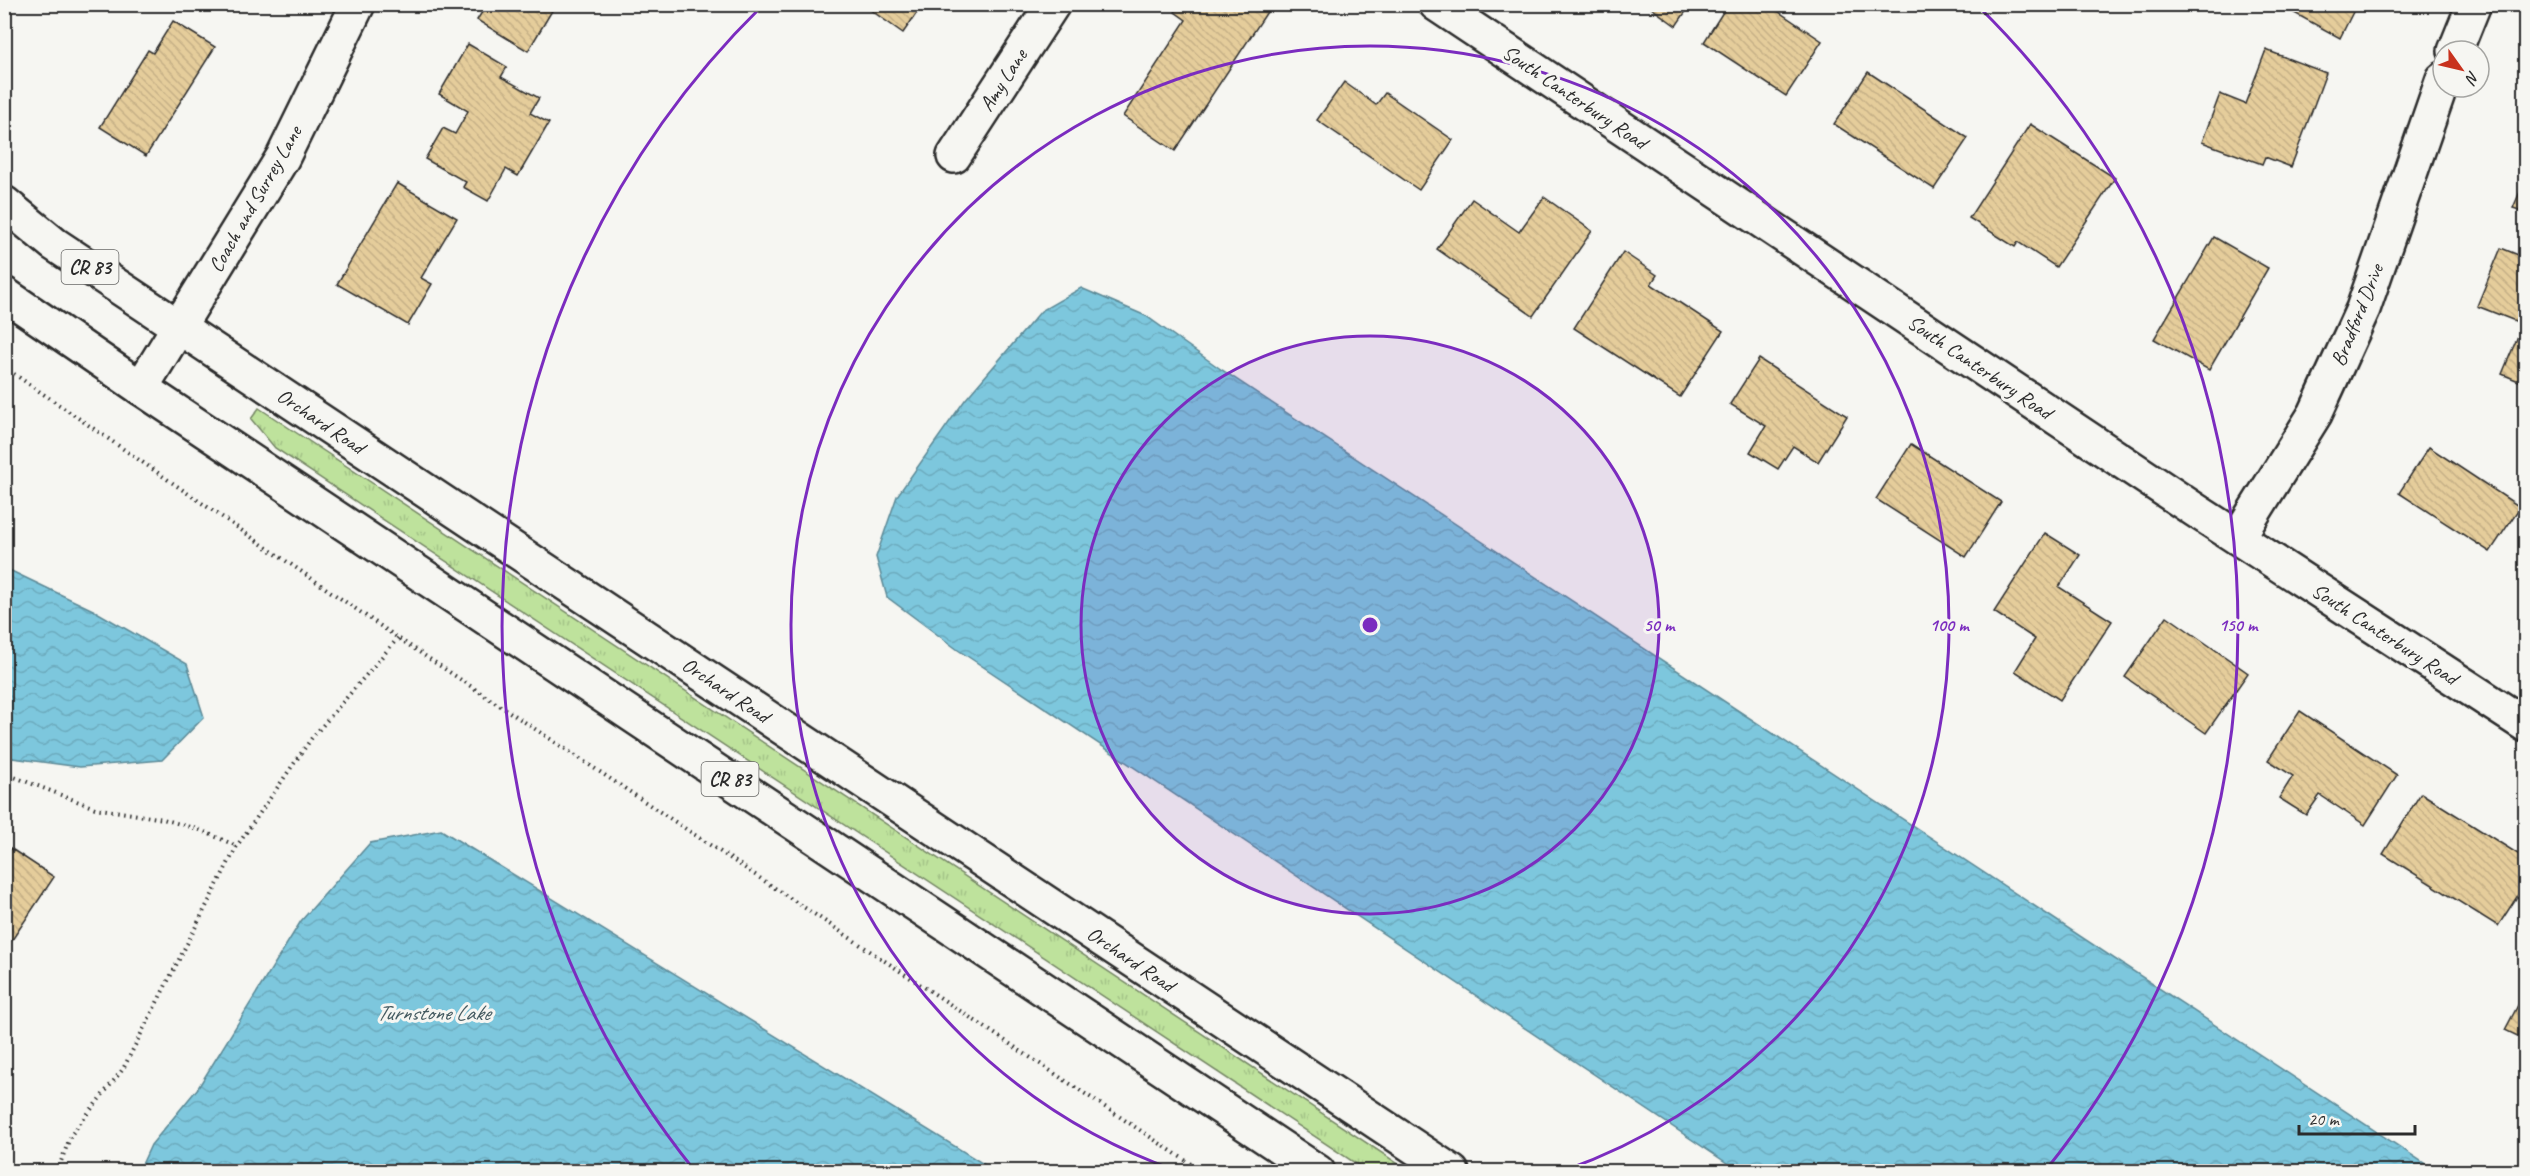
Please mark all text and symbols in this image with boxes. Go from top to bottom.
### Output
street label: South Canterbury Road [1498,39,1655,157]
north arrow [2431,39,2491,99]
street label: Amy Lane [973,43,1033,116]
text: N [2460,67,2484,89]
street label: Coach and Surrey Lane [203,119,309,277]
road number: CR 83 [62,250,118,284]
street label: Bradford Drive [2325,258,2390,370]
street label: South Canterbury Road [1903,309,2060,427]
street label: Orchard Road [272,382,372,461]
street label: South Canterbury Road [2307,577,2465,692]
text: 50 m [1644,614,1676,636]
text: 100 m [1930,614,1970,636]
text: 150 m [2219,614,2259,636]
centre of rings [1360,615,1380,635]
street label: Orchard Road [677,651,777,730]
road number: CR 83 [702,762,758,796]
street label: Orchard Road [1082,920,1182,999]
water label: Turnstone Lake [376,999,493,1027]
scale bar [2299,1098,2414,1136]
text: 20 m [2308,1108,2341,1130]

